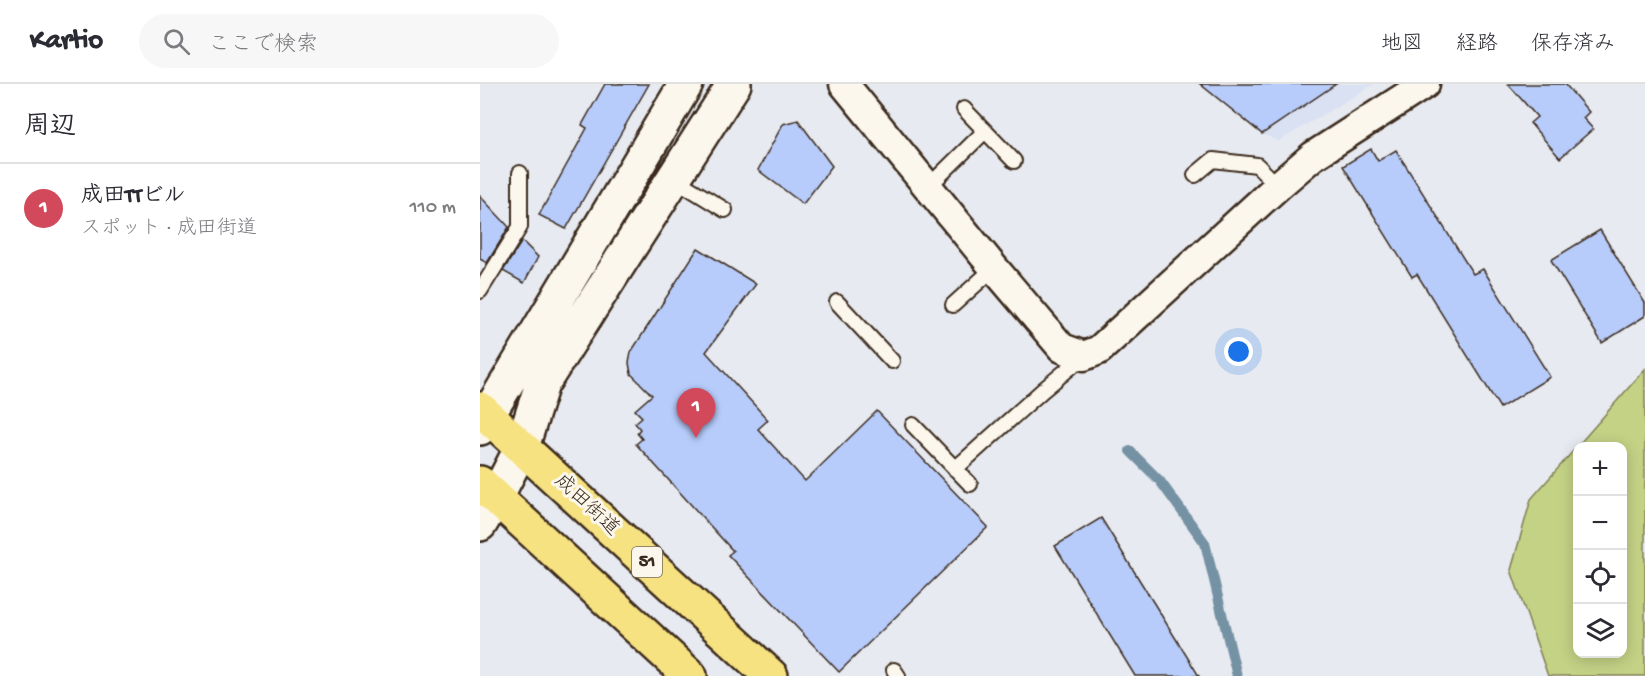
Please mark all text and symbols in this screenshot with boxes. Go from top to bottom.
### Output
search box [139,14,559,68]
text: Kartio [30,25,103,58]
icon: search [160,25,193,58]
text: ここで検索 [208,33,318,59]
text: 地図 [1381,33,1423,58]
text: 経路 [1456,33,1498,58]
text: 保存済み [1531,33,1615,58]
text: 周辺 [24,113,76,144]
text: 成田TTビル [81,184,186,210]
text: 1 [39,197,48,220]
text: 110 m [410,197,456,220]
text: スポット · 成田街道 [81,218,257,241]
your location [1224,337,1253,366]
pin: 1 [676,388,716,438]
map controls [1573,442,1627,658]
button: + [1573,442,1627,496]
street label: 成田街道 [549,469,624,542]
button: − [1573,496,1627,550]
road number: 51 [632,547,662,577]
button: locate [1573,550,1627,604]
button: layers [1573,604,1627,658]

